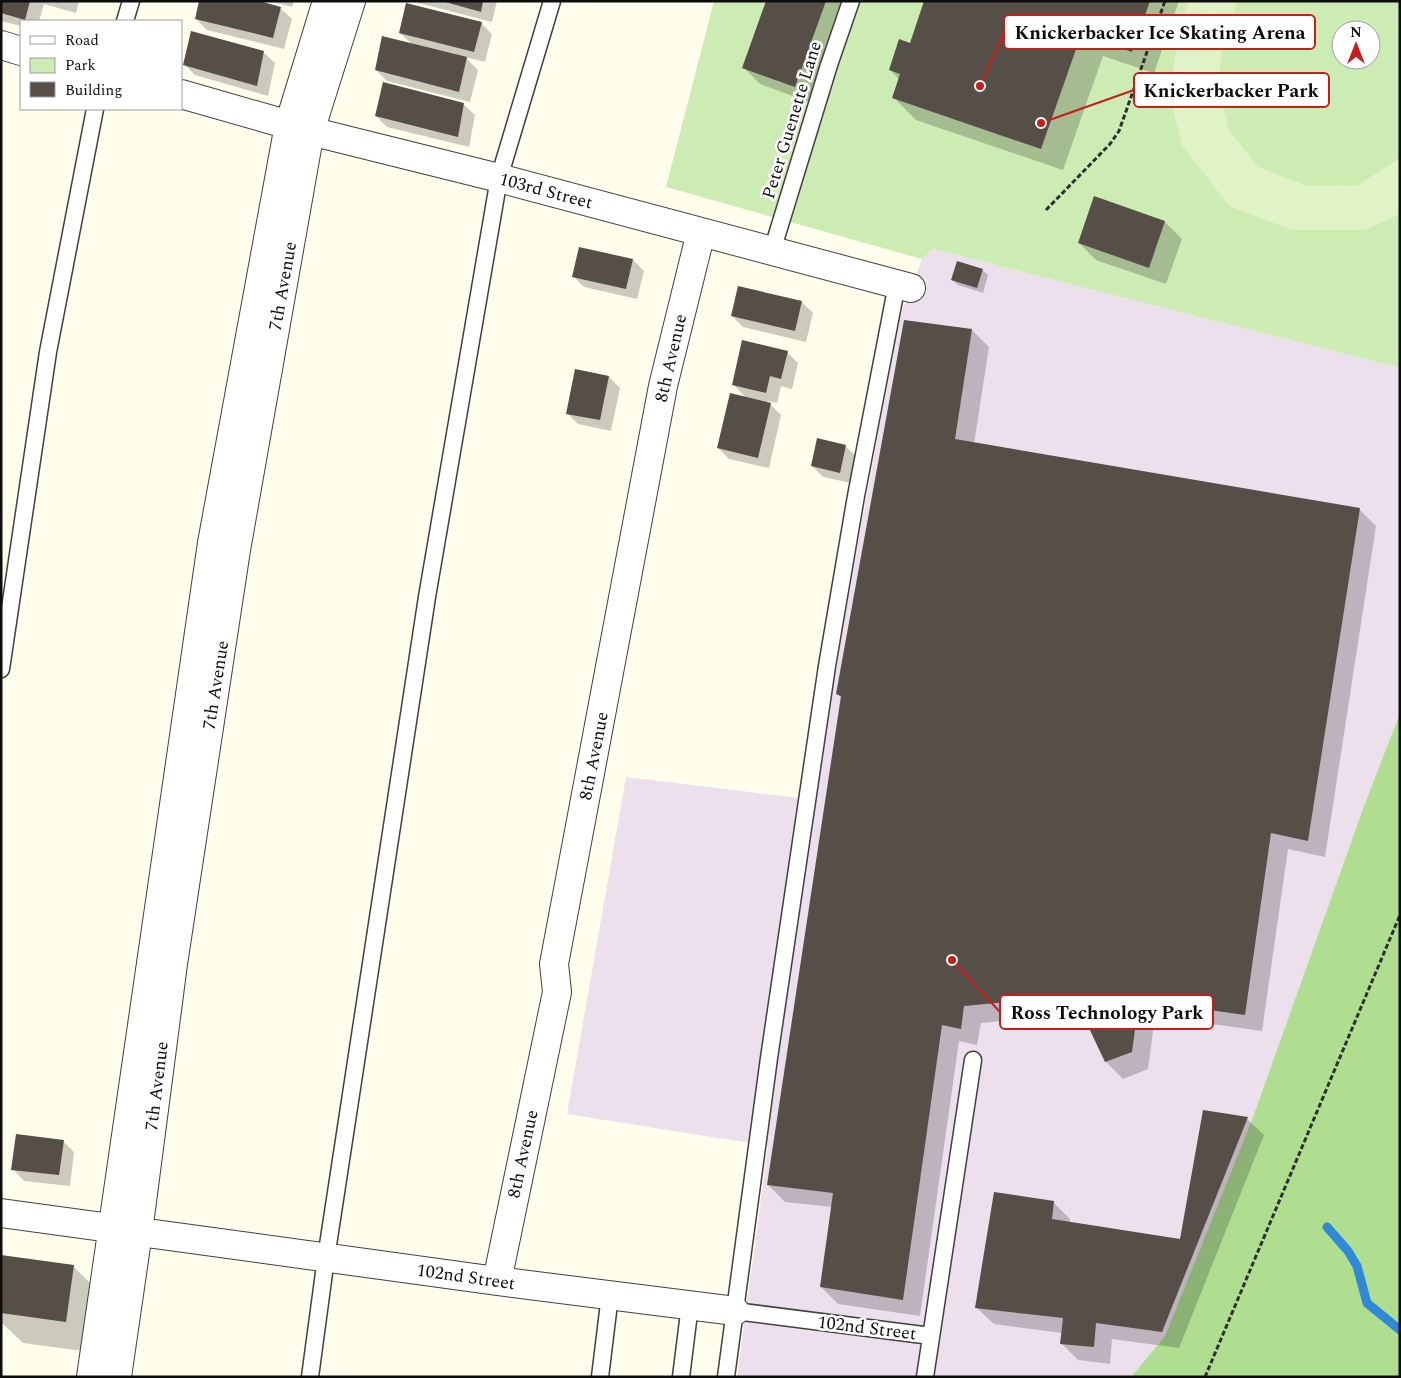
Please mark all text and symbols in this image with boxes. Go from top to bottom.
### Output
callout: Knickerbacker Ice Skating Arena [1004,15,1315,49]
text: Knickerbacker Ice Skating Arena [1015,19,1306,48]
legend [20,20,182,110]
north arrow [1331,20,1381,70]
text: N [1350,22,1362,43]
text: Road [65,29,99,52]
street label: Peter Guenette Lane [755,38,829,202]
text: Park [65,54,96,77]
callout: Knickerbacker Park [1134,73,1329,107]
text: Knickerbacker Park [1143,77,1319,106]
text: Building [65,79,122,102]
street label: 103rd Street [496,166,596,216]
street label: 7th Avenue [262,239,304,333]
street label: 8th Avenue [648,311,694,405]
street label: 7th Avenue [196,639,236,731]
street label: 8th Avenue [572,709,616,803]
callout: Ross Technology Park [1000,995,1213,1029]
text: Ross Technology Park [1011,999,1204,1028]
street label: 7th Avenue [138,1040,176,1132]
street label: 8th Avenue [500,1107,546,1201]
street label: 102nd Street [415,1257,517,1297]
street label: 102nd Street [816,1309,918,1347]

